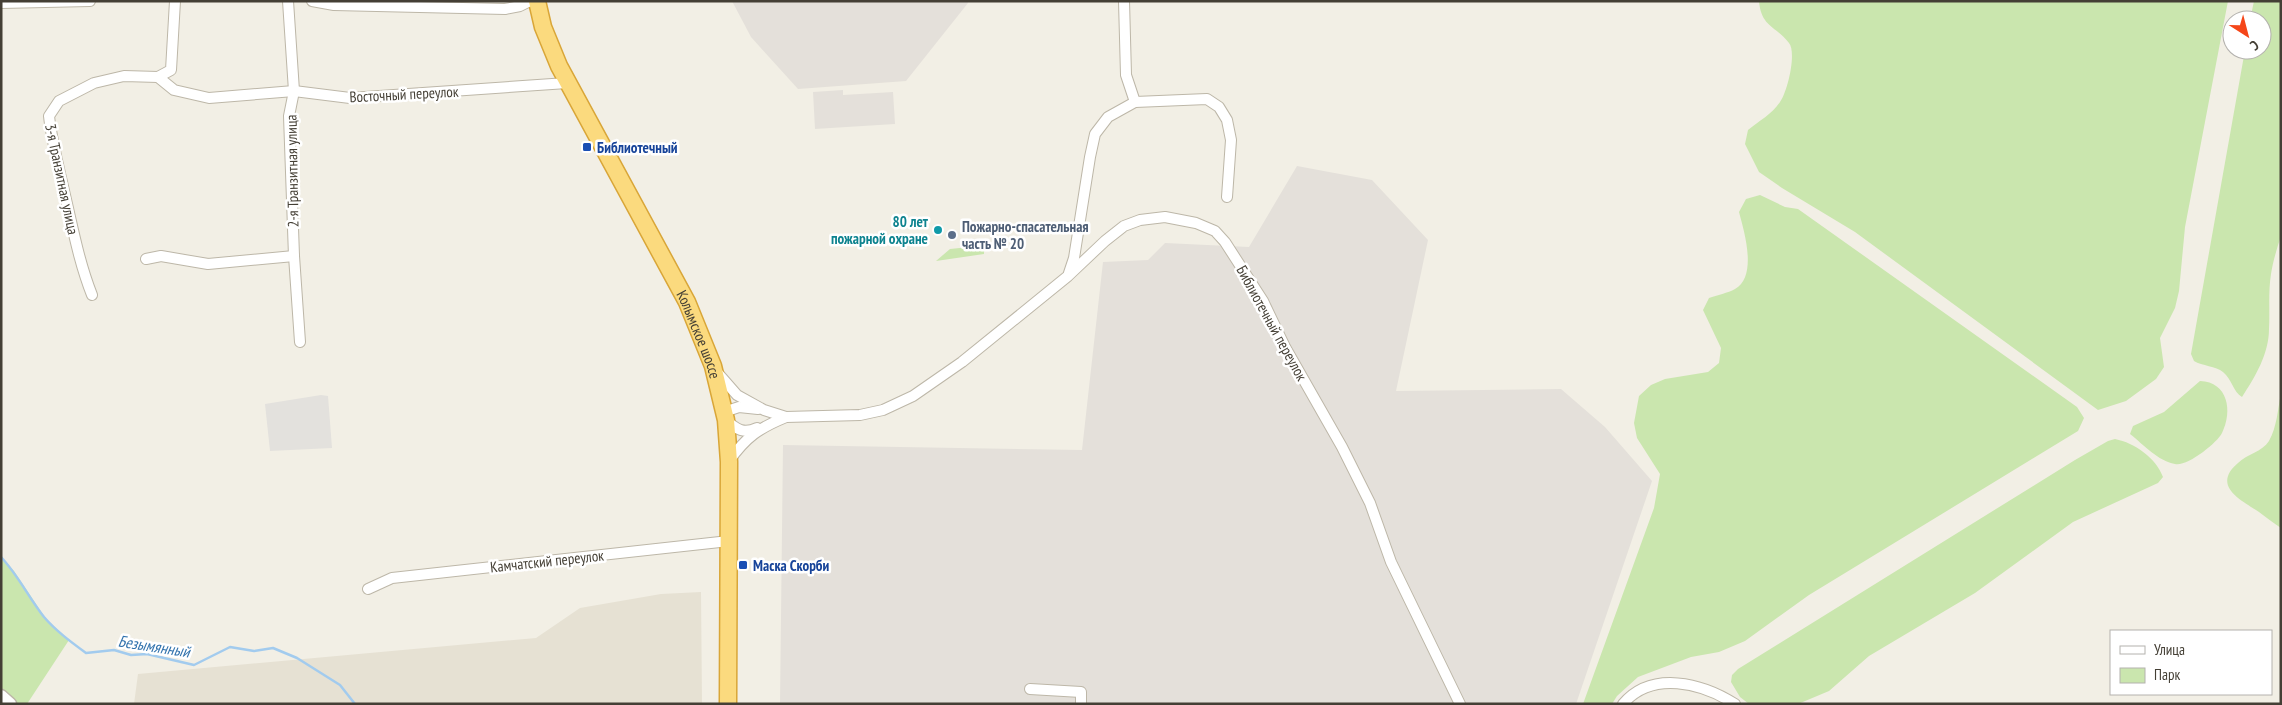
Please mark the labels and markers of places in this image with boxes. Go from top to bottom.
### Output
place label: Библиотечный [597,138,678,157]
marker: Библиотечный [581,141,593,153]
place label: 80 лет пожарной охране [831,212,929,248]
place label: Пожарно-спасательная часть № 20 [962,217,1089,253]
marker: 80 лет пожарной охране [932,224,944,236]
marker: Пожарно-спасательная часть № 20 [946,229,958,241]
place label: Маска Скорби [753,556,830,575]
marker: Маска Скорби [737,559,749,571]

